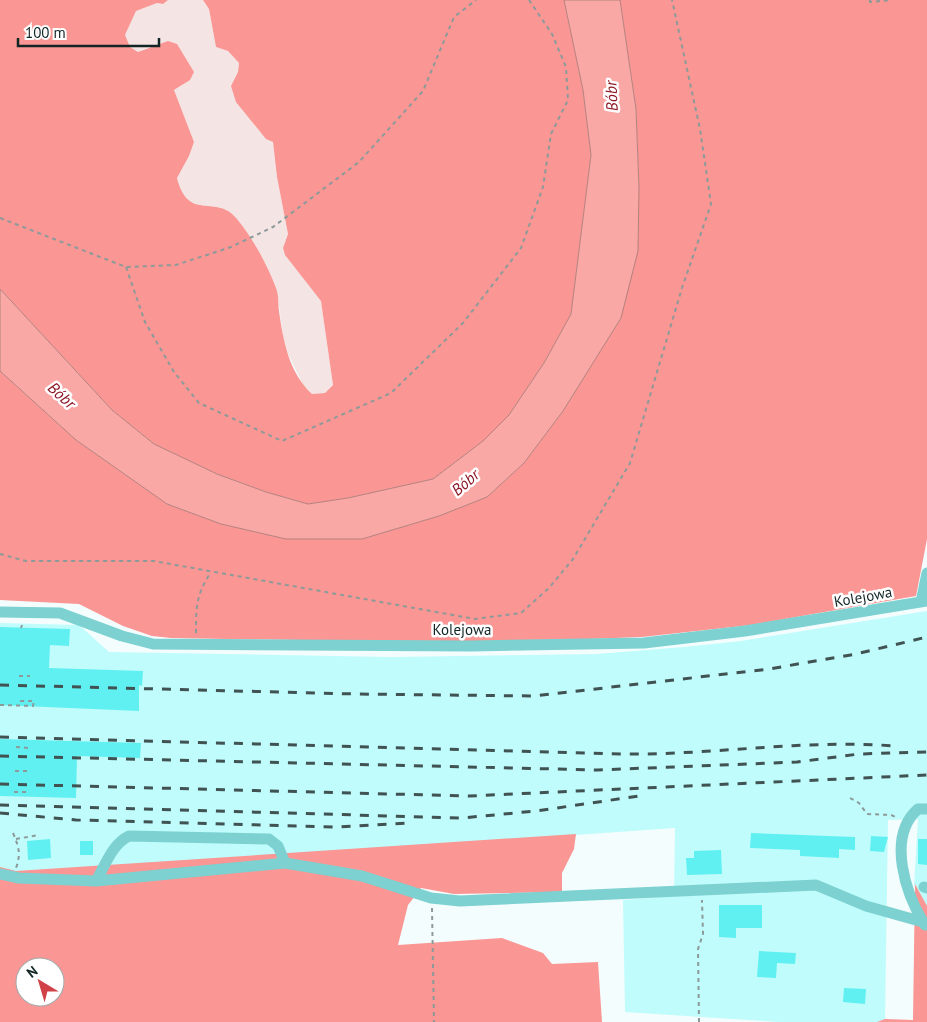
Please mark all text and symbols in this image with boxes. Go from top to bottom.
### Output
scale bar [18,15,159,47]
text: 100 m [25,23,66,42]
water label: Bóbr [600,79,622,112]
water label: Bóbr [44,377,81,414]
water label: Bóbr [447,463,484,500]
street label: Kolejowa [832,582,894,611]
street label: Kolejowa [433,620,491,639]
north arrow [15,957,65,1007]
text: N [23,962,41,982]

